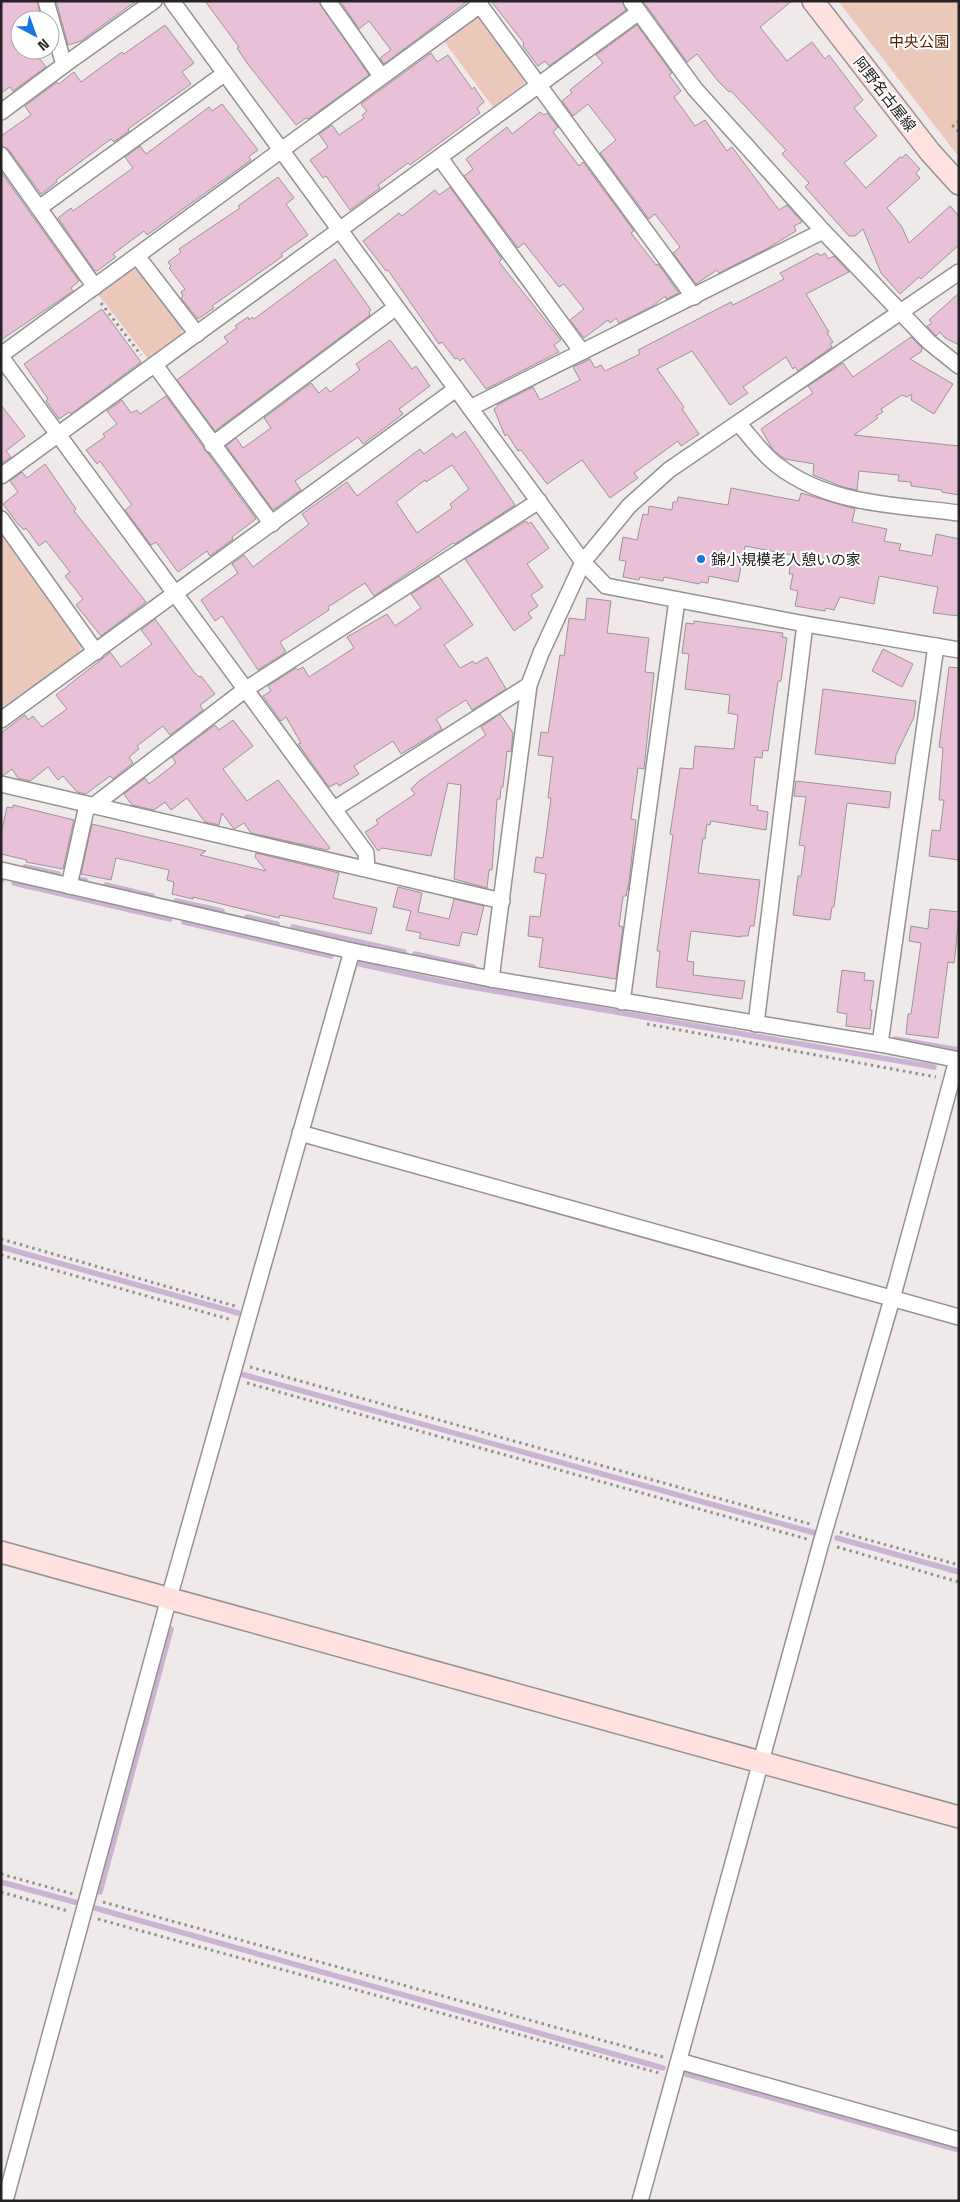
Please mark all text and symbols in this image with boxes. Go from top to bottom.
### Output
north arrow [10,10,60,60]
park label: 中央公園 [889,32,949,51]
text: N [34,35,53,55]
street label: 阿野名古屋線 [850,53,920,135]
place label: 錦小規模老人憩いの家 [711,550,861,569]
marker: 錦小規模老人憩いの家 [695,553,707,565]

